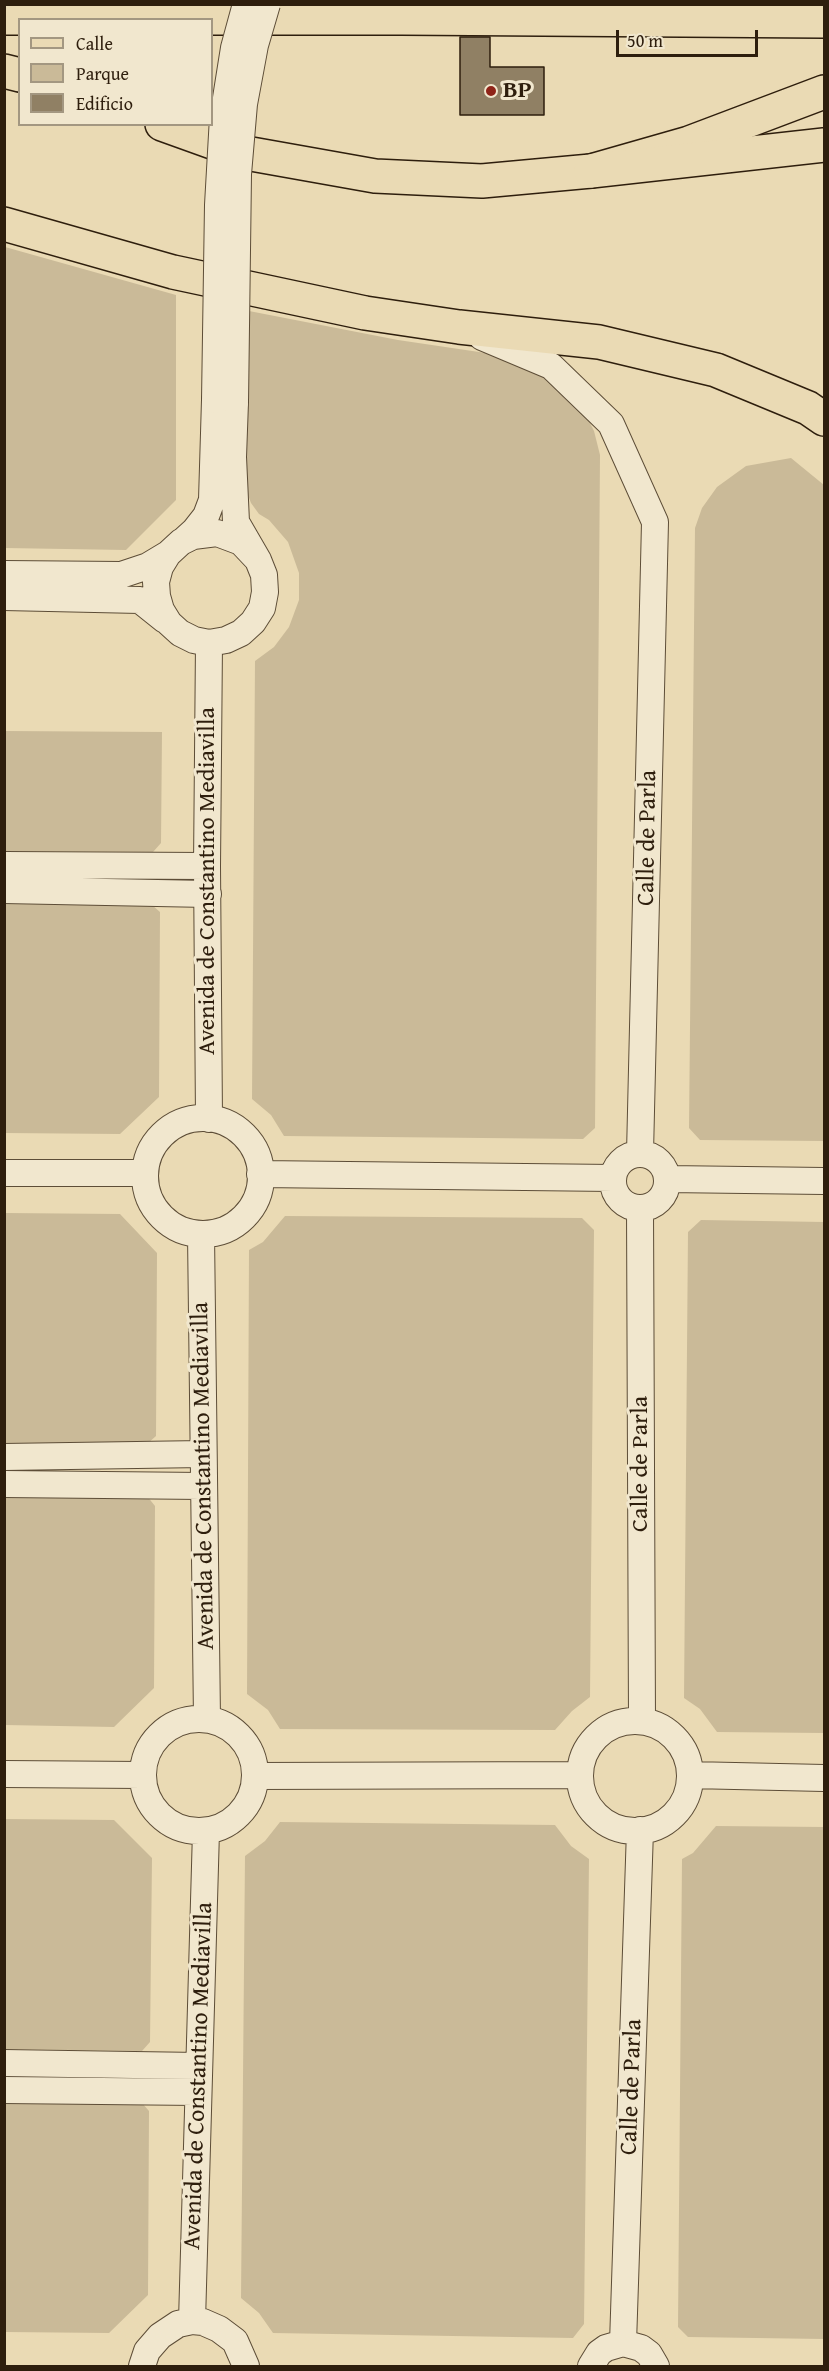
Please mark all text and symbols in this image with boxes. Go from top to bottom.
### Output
legend [18,18,213,126]
scale bar [619,18,762,56]
text: 50 m [627,27,663,54]
text: Calle [76,30,113,57]
text: Parque [76,60,129,87]
place label: BP [503,77,532,105]
marker: BP [484,84,498,98]
text: Edificio [76,90,133,117]
street label: Avenida de Constantino Mediavilla [194,707,222,1055]
street label: Calle de Parla [632,770,664,906]
street label: Avenida de Constantino Mediavilla [187,1302,221,1650]
street label: Calle de Parla [627,1396,655,1532]
street label: Avenida de Constantino Mediavilla [179,1902,219,2250]
street label: Calle de Parla [615,2019,649,2155]

